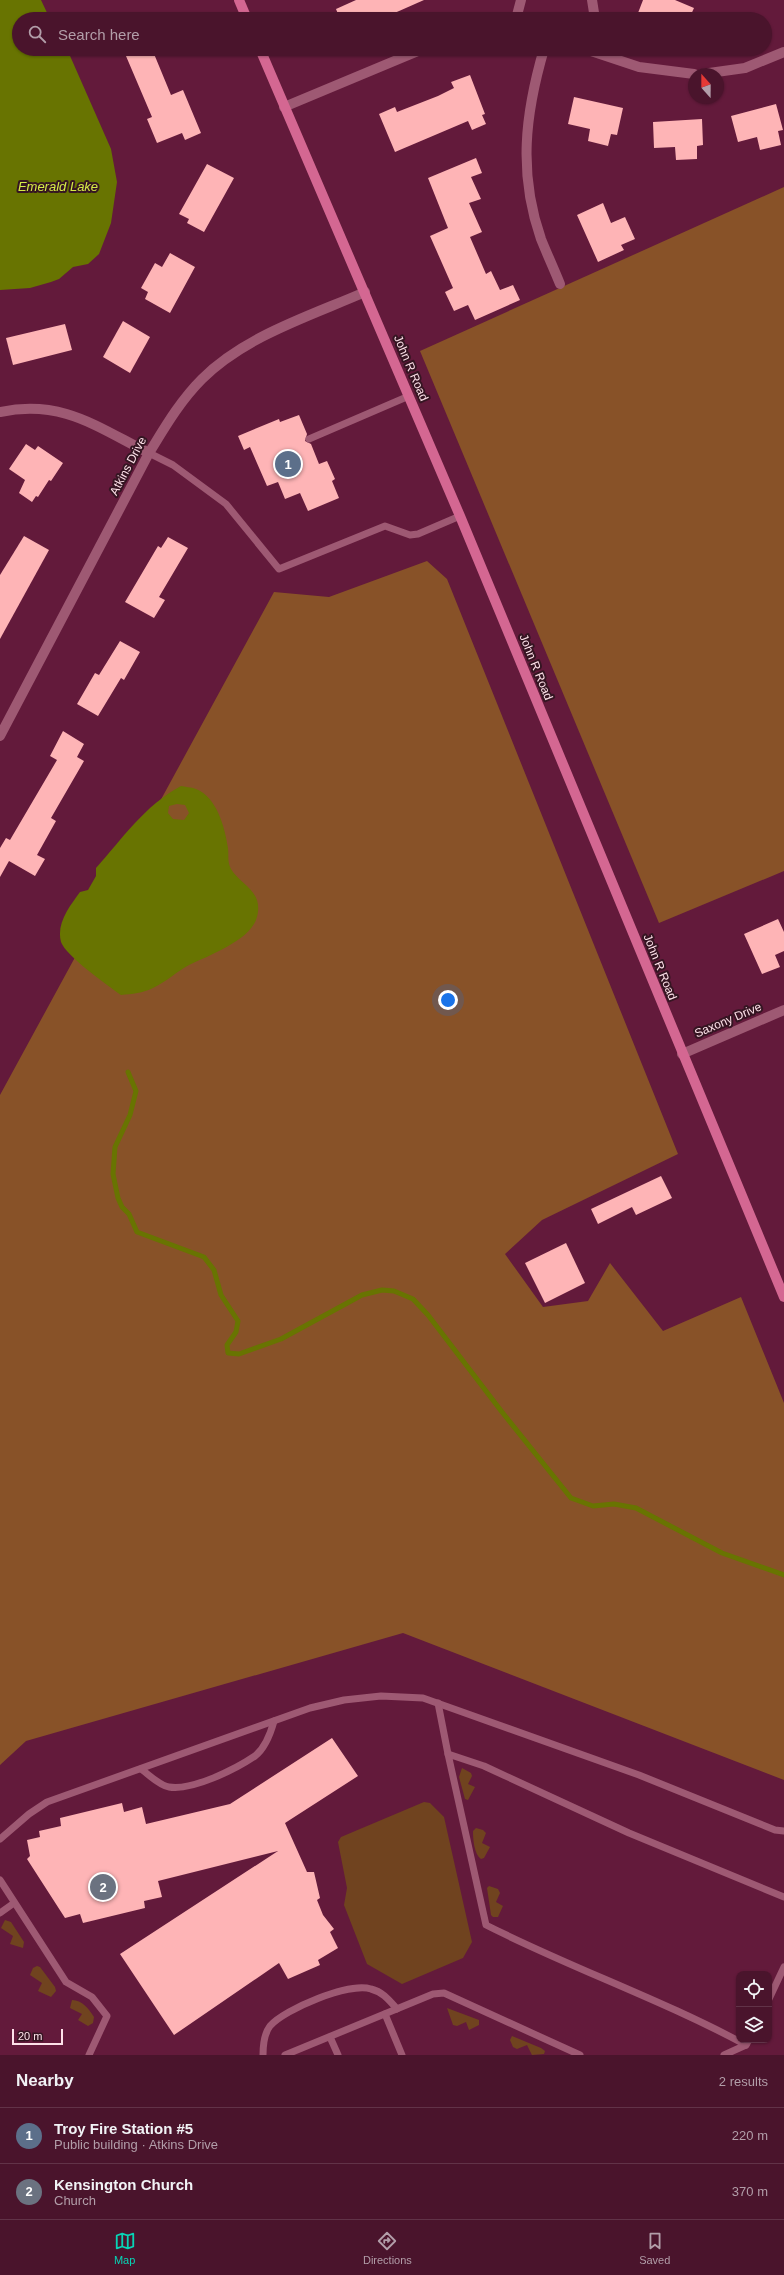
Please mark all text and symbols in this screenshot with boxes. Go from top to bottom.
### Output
search box [12,12,772,56]
icon: search [26,23,48,45]
text: Search here [58,26,140,43]
north arrow [688,68,724,104]
water label: Emerald Lake [18,179,98,194]
street label: John R Road [391,333,431,403]
street label: Atkins Drive [107,434,149,498]
pin: 1 [275,449,301,479]
street label: John R Road [516,632,556,702]
street label: John R Road [640,932,680,1002]
your location [438,990,458,1010]
street label: Saxony Drive [692,999,764,1040]
pin: 2 [90,1872,116,1902]
map controls [736,1971,772,2043]
button: locate [736,1971,772,2007]
button: layers [736,2007,772,2043]
scale bar [12,2027,63,2046]
text: 20 m [18,2030,42,2042]
text: Nearby [16,2071,74,2090]
text: 2 results [719,2074,768,2089]
text: Troy Fire Station #5 [54,2120,193,2137]
text: 1 [25,2128,33,2143]
text: 220 m [732,2128,768,2143]
text: Public building · Atkins Drive [54,2137,218,2152]
text: Kensington Church [54,2176,193,2193]
text: 2 [25,2184,33,2199]
text: 370 m [732,2184,768,2199]
text: Church [54,2193,96,2208]
tab: Map [114,2230,136,2266]
tab: Directions [363,2230,412,2266]
tab: Saved [639,2230,670,2266]

